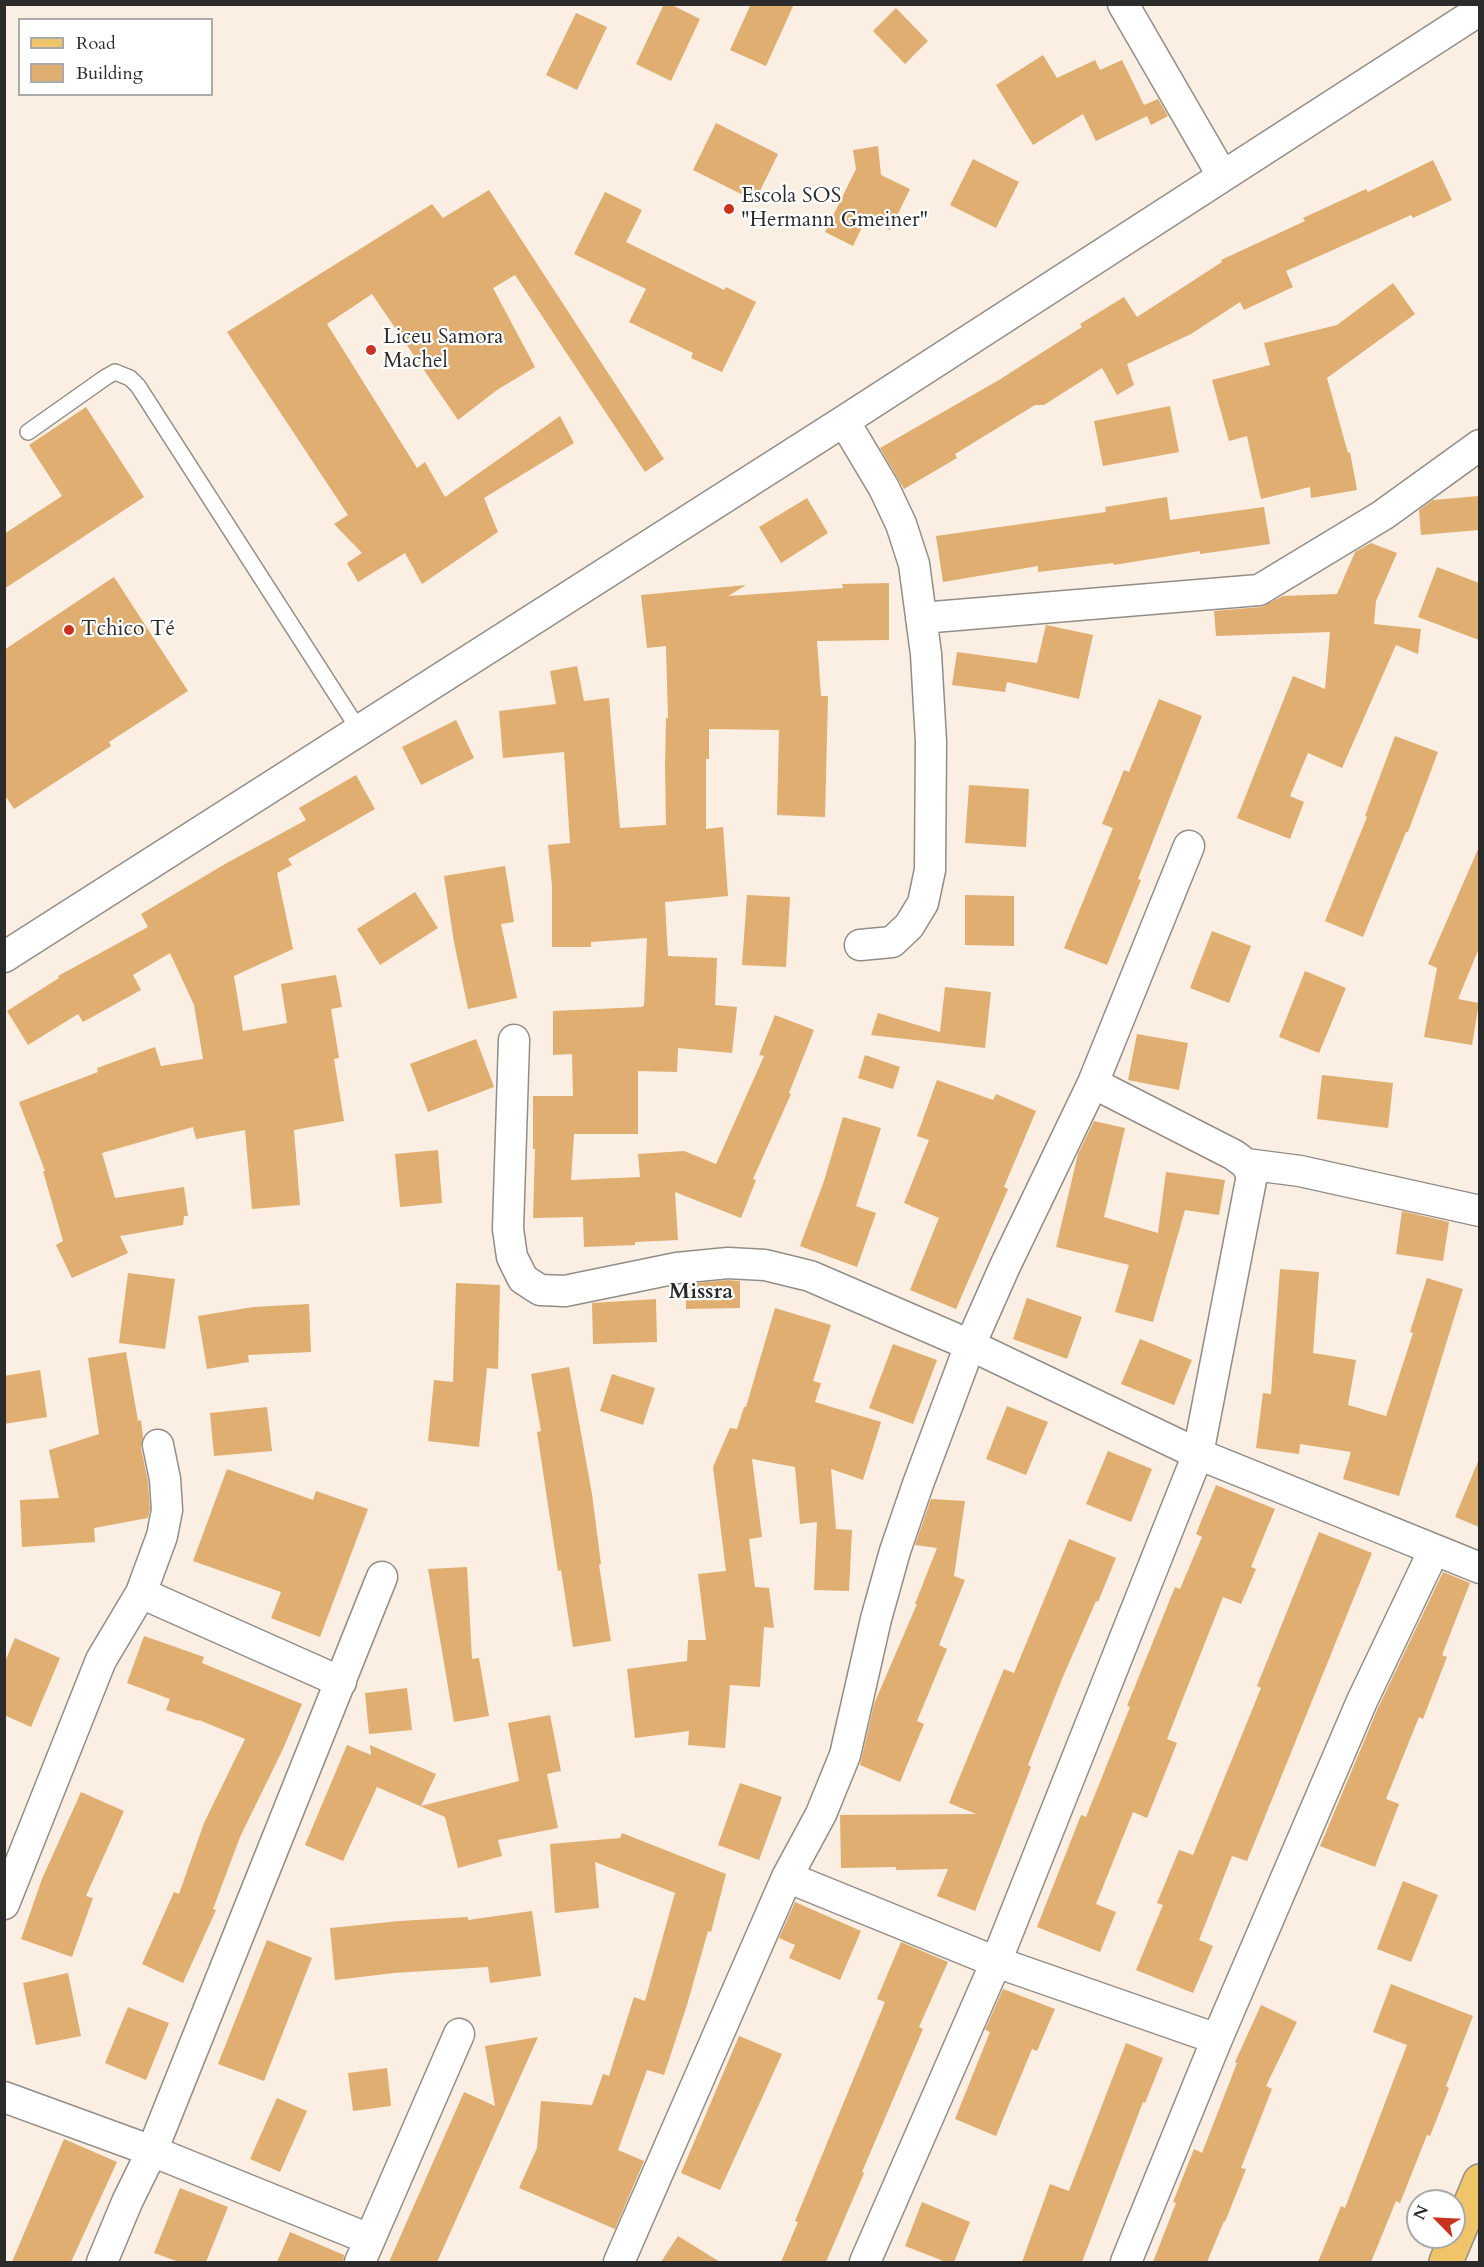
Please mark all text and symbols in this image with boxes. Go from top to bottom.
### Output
legend [18,18,213,96]
text: Road [76,31,116,56]
text: Building [76,61,143,86]
place label: Escola SOS "Hermann Gmeiner" [741,184,928,234]
marker: Escola SOS "Hermann Gmeiner" [722,202,736,216]
place label: Liceu Samora Machel [383,325,503,375]
marker: Liceu Samora Machel [364,343,378,357]
place label: Tchico Té [81,617,175,643]
marker: Tchico Té [62,623,76,637]
district label: Missra [669,1280,733,1306]
north arrow [1406,2189,1466,2249]
text: N [1409,2202,1434,2223]

